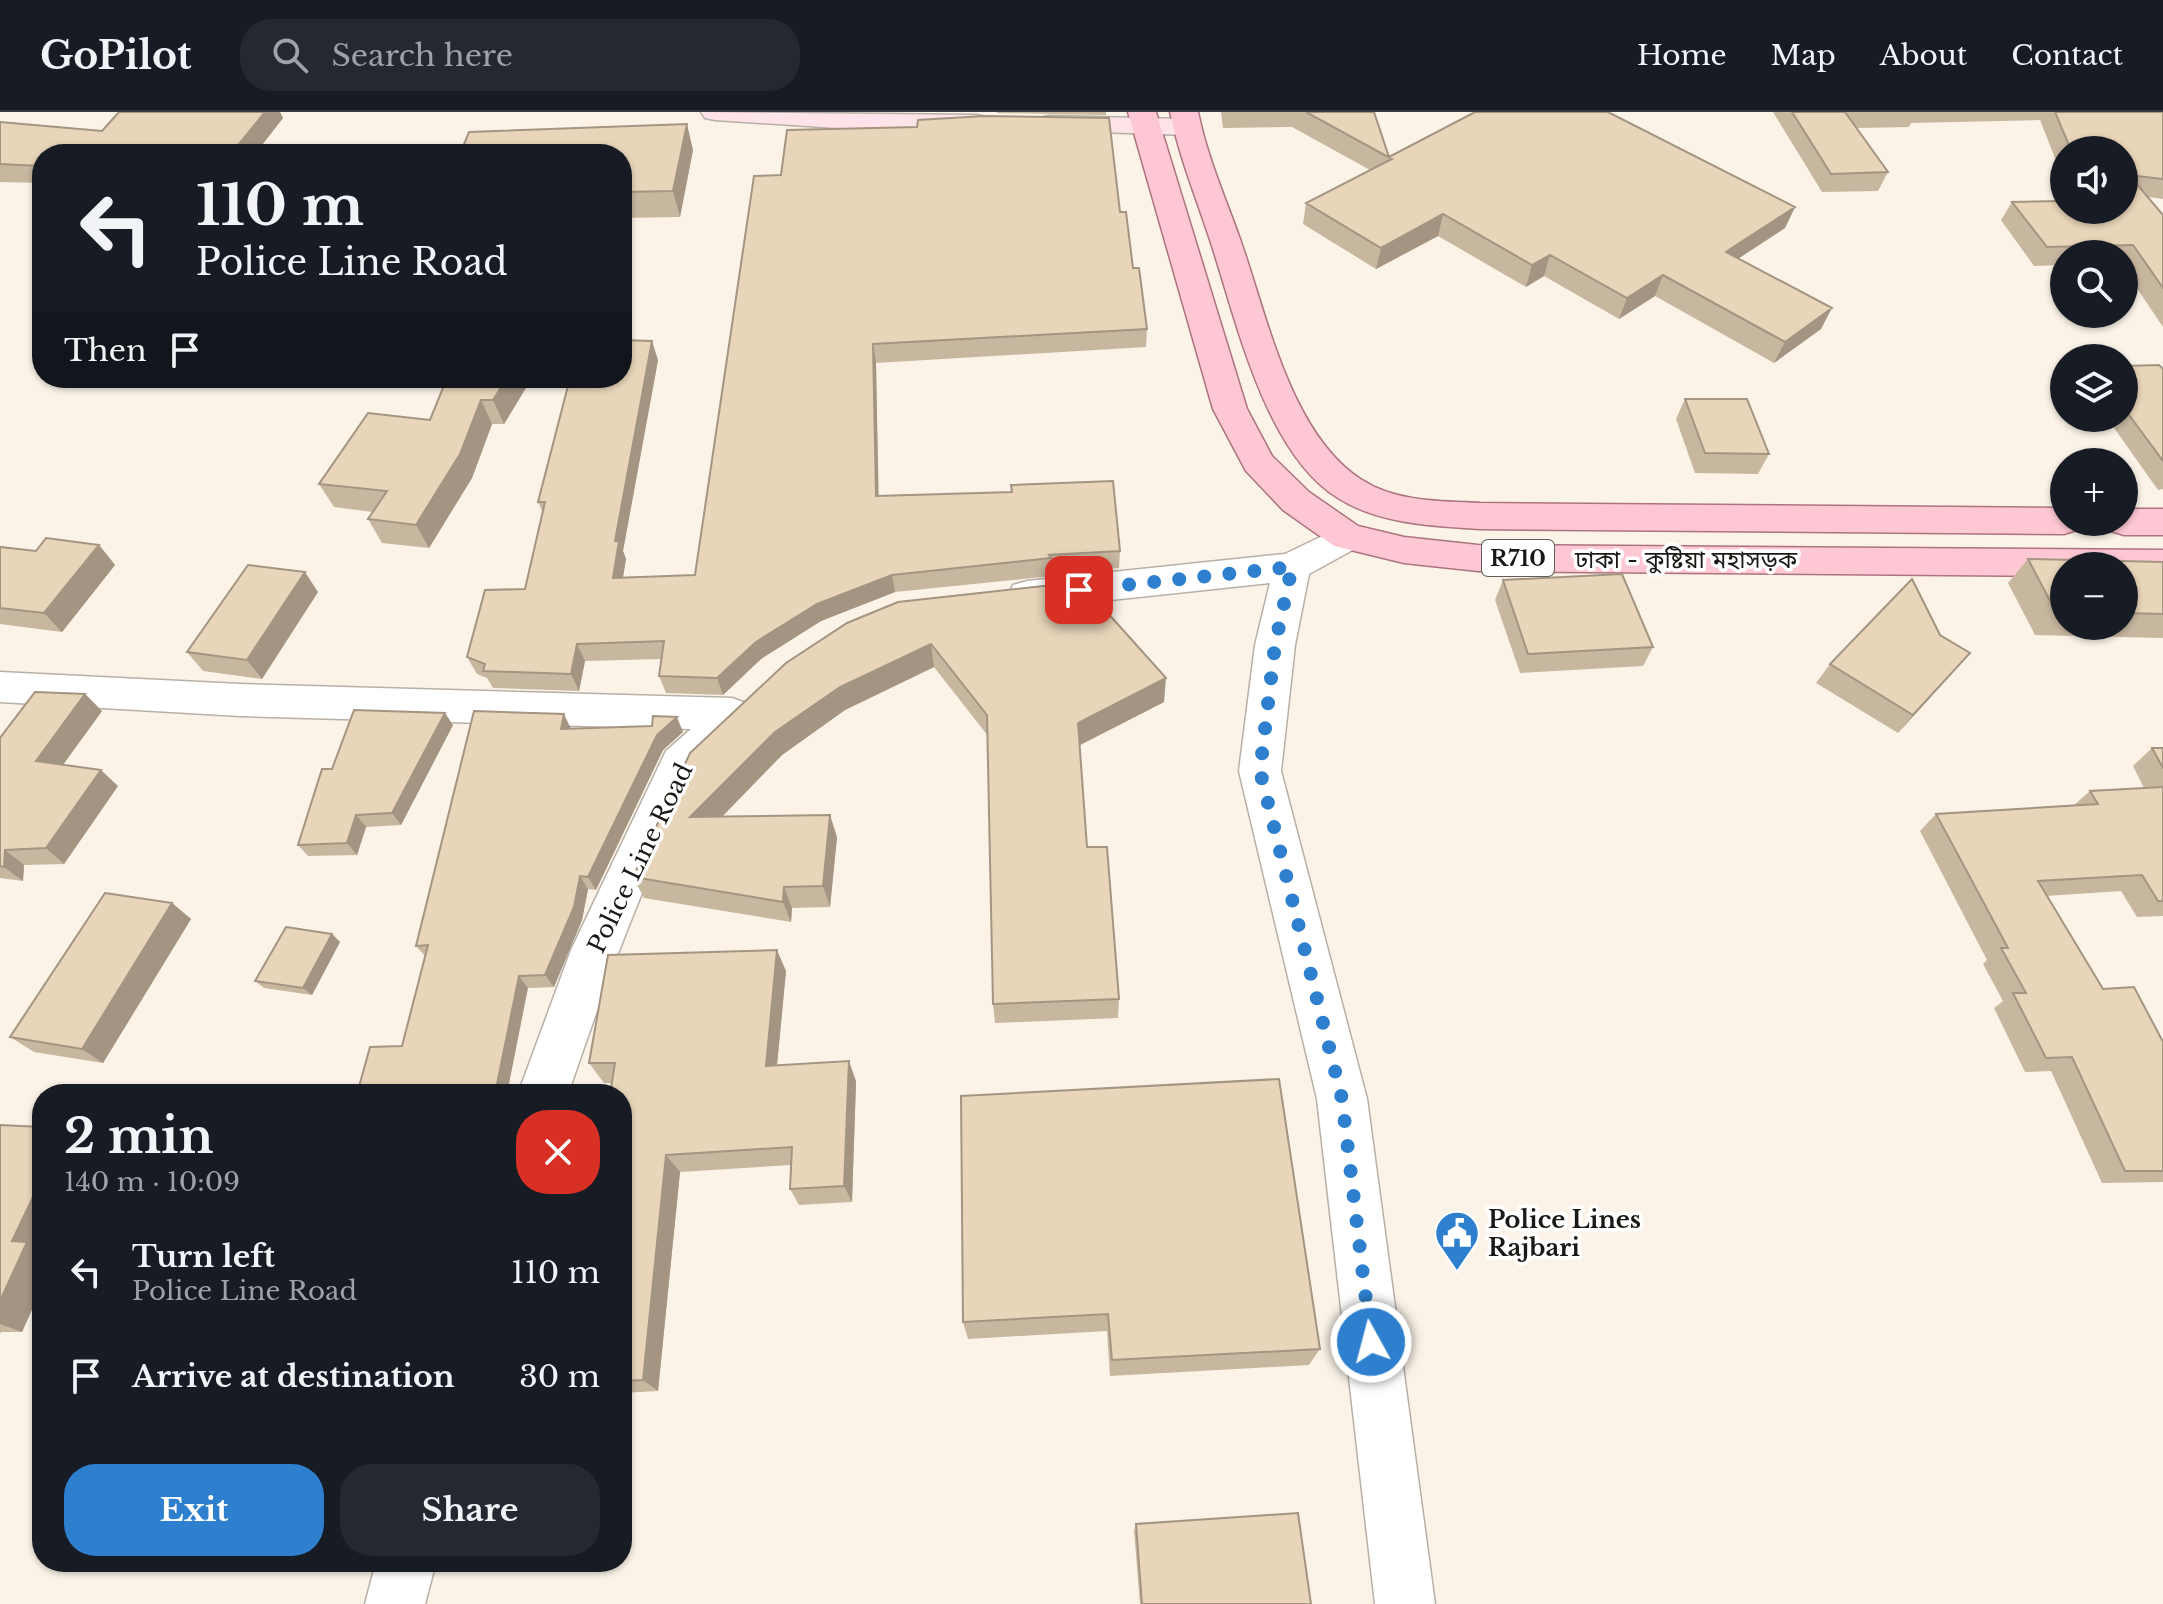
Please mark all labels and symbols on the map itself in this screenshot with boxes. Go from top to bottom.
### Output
road number: R710 [1482,540,1554,576]
street label: ঢাকা - কুষ্টিয়া মহাসড়ক [1574,545,1798,574]
pin [1045,556,1113,624]
street label: Police Line Road [581,758,699,958]
place label: Police Lines Rajbari [1488,1205,1641,1262]
public building icon: Police Lines Rajbari [1433,1209,1481,1272]
position arrow [1329,1300,1413,1384]

